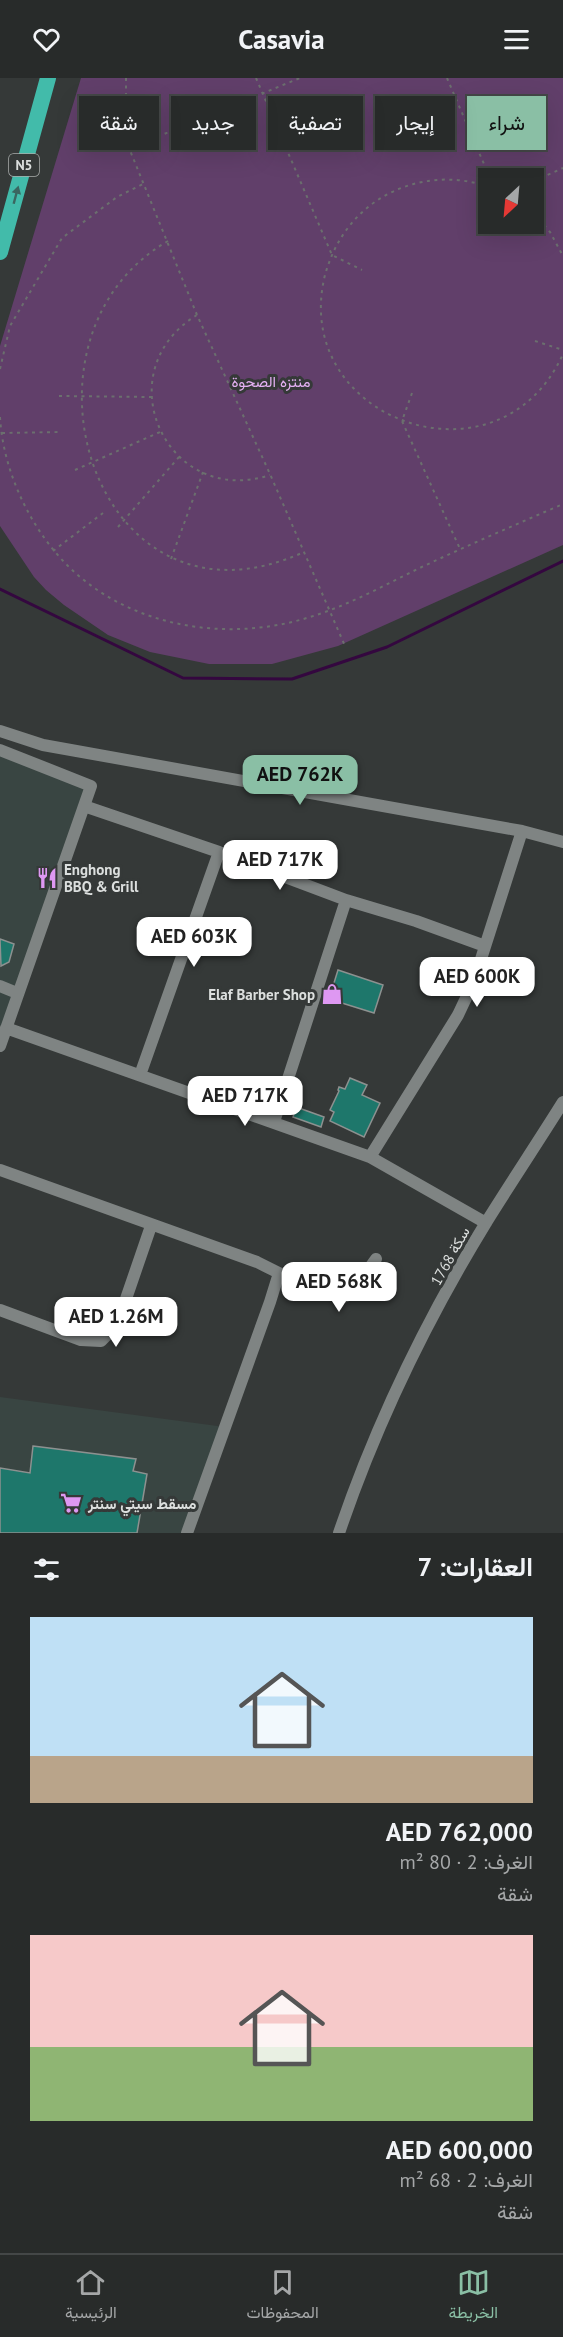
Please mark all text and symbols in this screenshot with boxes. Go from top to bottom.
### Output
text: Casavia [238,22,325,56]
icon: heart [30,23,63,56]
icon: menu [500,23,533,56]
chip: شقة [79,96,159,150]
chip: جديد [171,96,256,150]
chip: تصفية [268,96,363,150]
chip: إيجار [375,96,455,150]
chip: شراء [467,96,546,150]
road number: N5 [9,154,39,176]
north arrow [478,168,544,234]
map controls [478,168,544,234]
one-way arrow [11,186,21,204]
park label: منتزه الصحوة [232,372,311,391]
pin: AED 762K [238,755,362,806]
text: AED 762K [257,761,343,787]
pin: AED 717K [218,840,342,891]
text: AED 717K [237,846,323,872]
place label: Enghong BBQ & Grill [64,860,139,896]
restaurant icon: Enghong BBQ & Grill [35,866,59,890]
pin: AED 603K [132,917,256,968]
text: AED 603K [151,923,237,949]
pin: AED 600K [415,957,539,1008]
text: AED 600K [434,963,520,989]
shop icon: Elaf Barber Shop [320,982,344,1006]
place label: Elaf Barber Shop [208,985,315,1004]
pin: AED 717K [183,1076,307,1127]
text: AED 717K [202,1082,288,1108]
street label: سكة 1768 [426,1223,474,1289]
pin: AED 568K [277,1262,401,1313]
text: AED 568K [296,1268,382,1294]
pin: AED 1.26M [47,1297,185,1348]
text: AED 1.26M [68,1303,164,1329]
supermarket icon: مسقط سيتي سنتر [59,1491,83,1515]
place label: مسقط سيتي سنتر [87,1494,197,1517]
text: العقارات: 7 [418,1550,533,1583]
icon: filters [30,1553,63,1586]
icon: home [228,1656,336,1764]
text: AED 762,000 [386,1815,533,1848]
text: الغرف: 2 · 80 m² [400,1849,533,1875]
text: شقة [497,1881,533,1907]
icon: home [228,1974,336,2082]
text: AED 600,000 [386,2133,533,2166]
text: الغرف: 2 · 68 m² [400,2167,533,2193]
text: شقة [497,2199,533,2225]
tab: الرئيسية [65,2266,117,2327]
tab: المحفوظات [247,2266,319,2327]
tab: الخريطة [449,2266,498,2327]

